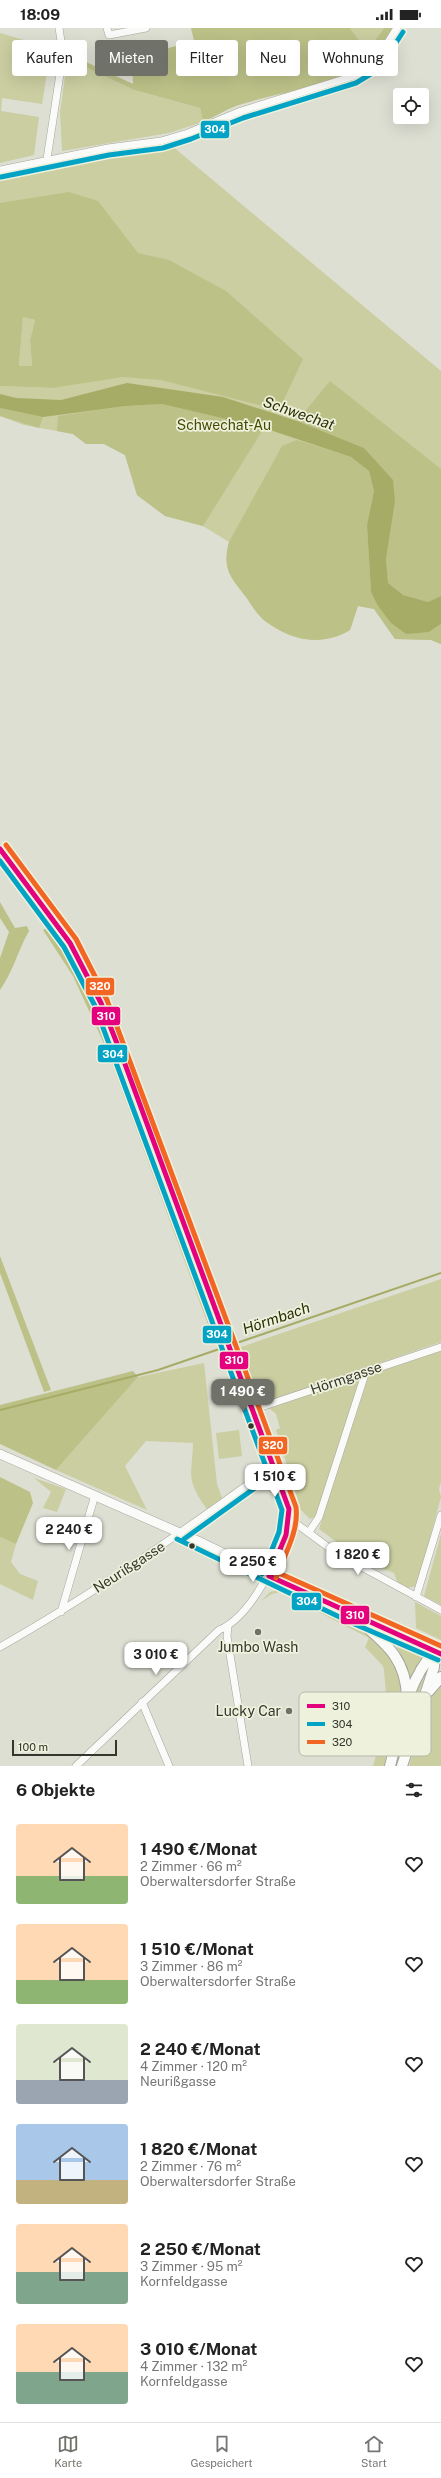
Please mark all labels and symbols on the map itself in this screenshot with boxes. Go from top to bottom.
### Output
line badge: 304 [200,120,230,139]
text: 304 [204,123,226,135]
water label: Schwechat [261,393,337,433]
park label: Schwechat-Au [177,417,271,433]
line badge: 320 [85,977,115,996]
text: 320 [89,980,111,992]
line badge: 310 [91,1006,121,1026]
text: 310 [96,1010,116,1022]
line badge: 304 [97,1044,128,1063]
text: 304 [102,1048,124,1060]
water label: Hörmbach [240,1299,312,1337]
line badge: 304 [202,1325,232,1344]
text: 304 [206,1328,228,1340]
line badge: 310 [219,1351,249,1370]
text: 310 [224,1354,244,1366]
street label: Hörmgasse [308,1358,384,1398]
pin: 1 490 € [206,1379,280,1413]
unlabelled marker [246,1421,256,1431]
line badge: 320 [258,1436,288,1455]
text: 320 [262,1439,284,1451]
pin: 1 510 € [238,1464,312,1498]
pin: 2 240 € [32,1517,106,1551]
street label: Neurißgasse [90,1538,168,1596]
unlabelled marker [187,1541,197,1551]
pin: 1 820 € [321,1542,395,1576]
pin: 2 250 € [216,1549,290,1583]
line badge: 304 [291,1592,322,1611]
text: 304 [296,1595,318,1607]
line badge: 310 [340,1605,370,1625]
text: 310 [345,1609,365,1621]
marker: Jumbo Wash [253,1627,263,1637]
place label: Jumbo Wash [218,1639,298,1655]
pin: 3 010 € [119,1642,193,1676]
legend [299,1692,431,1756]
text: 310 [332,1700,350,1712]
place label: Lucky Car [216,1703,281,1719]
marker: Lucky Car [284,1706,294,1716]
text: 304 [332,1718,353,1730]
text: 320 [332,1736,352,1748]
scale bar [12,1738,117,1757]

